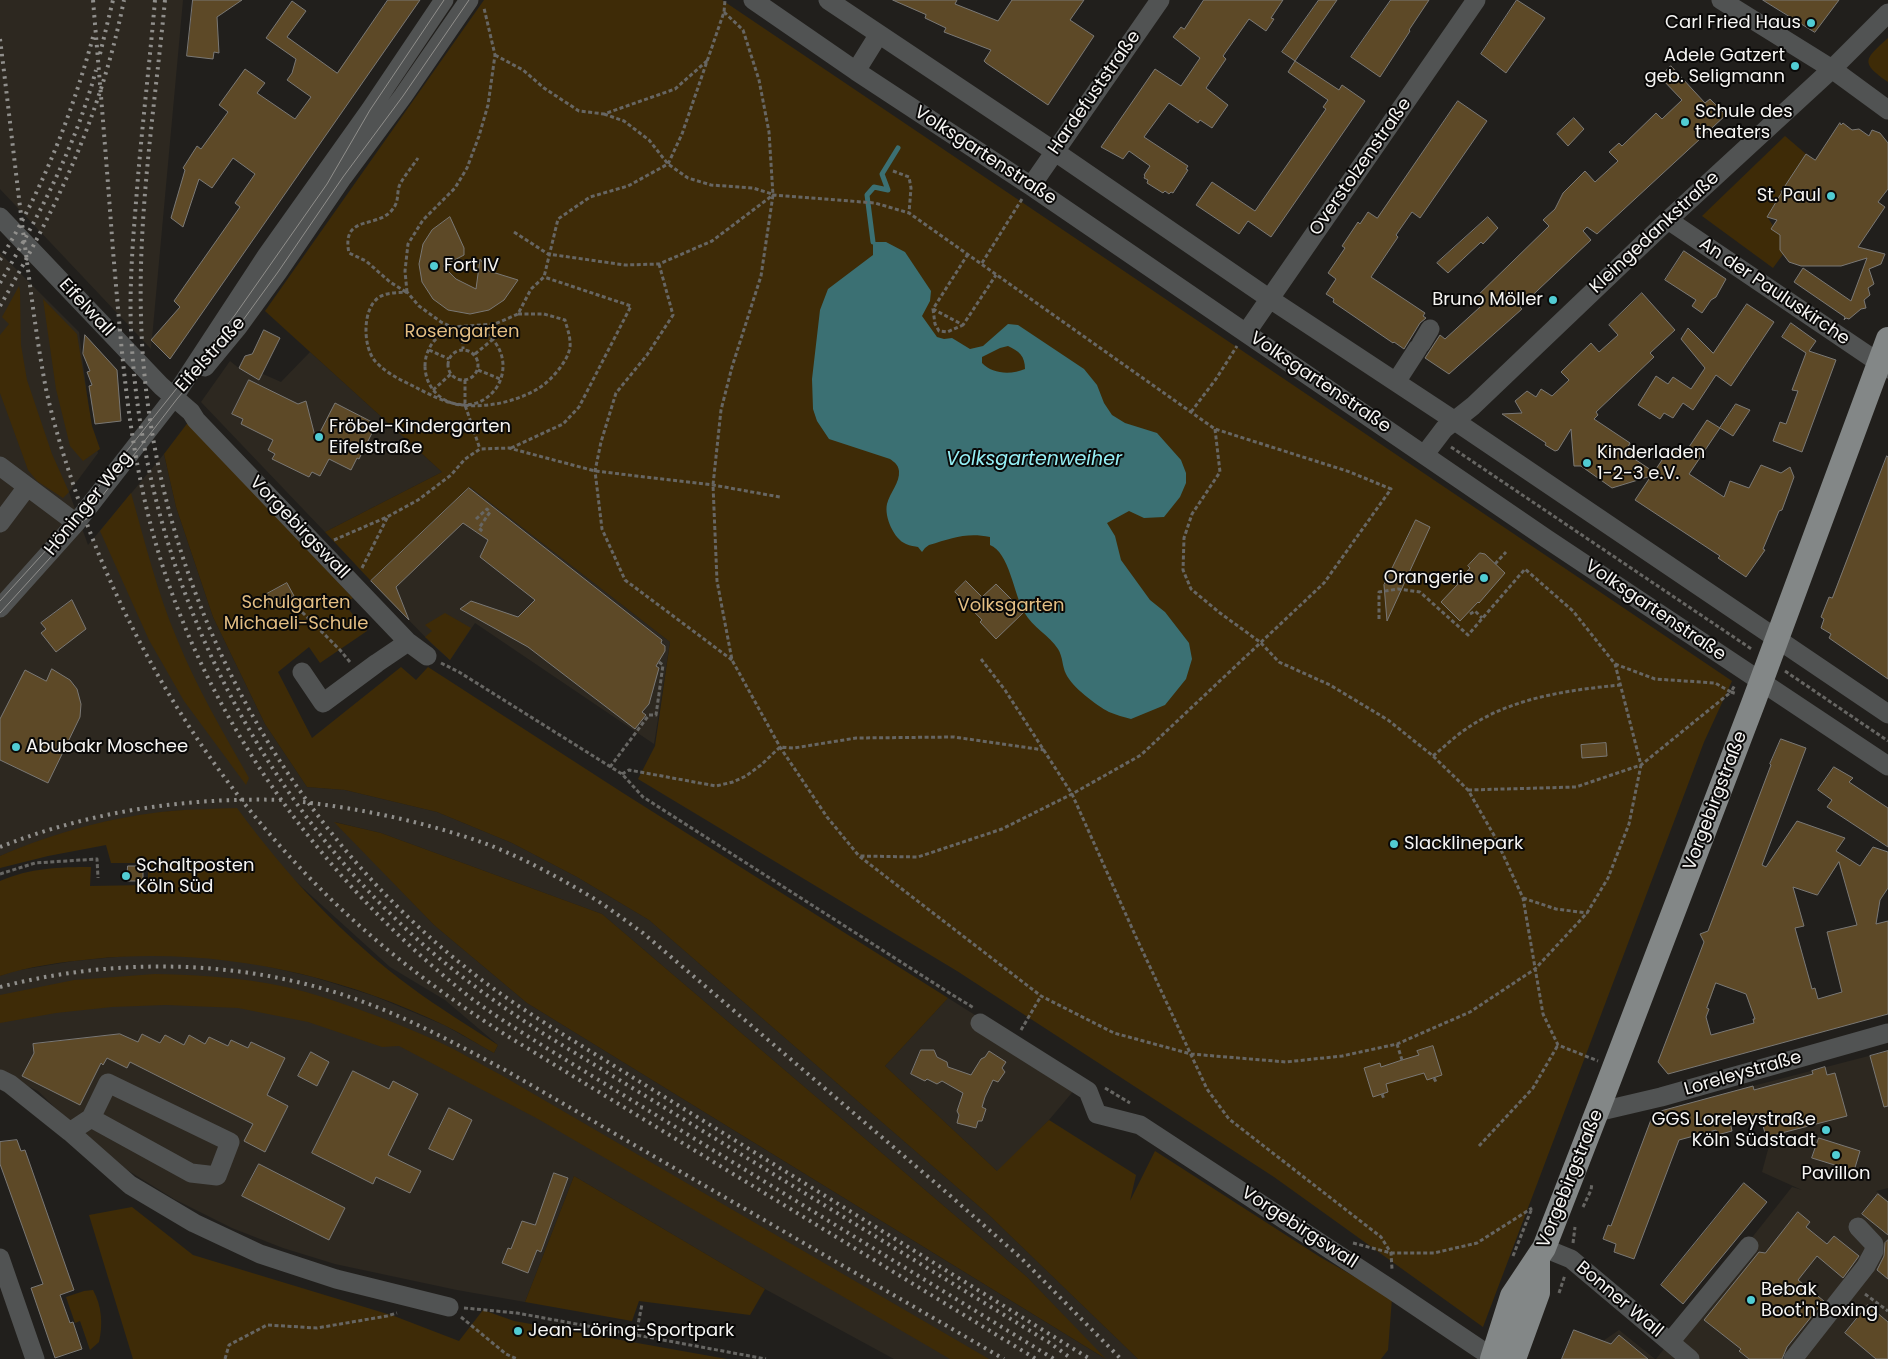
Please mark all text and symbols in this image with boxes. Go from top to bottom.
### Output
place label: Carl Fried Haus [1665,12,1801,34]
marker: Carl Fried Haus [1805,17,1817,29]
street label: Hardefuststraße [1044,27,1146,159]
place label: Adele Gatzert geb. Seligmann [1644,45,1785,88]
marker: Adele Gatzert geb. Seligmann [1789,60,1801,72]
street label: Overstolzenstraße [1305,94,1417,240]
place label: Schule des theaters [1695,101,1793,144]
street label: Volksgartenstraße [910,102,1060,210]
marker: Schule des theaters [1679,116,1691,128]
street label: Kleingedankstraße [1586,167,1724,299]
place label: St. Paul [1757,185,1821,207]
marker: St. Paul [1825,190,1837,202]
street label: An der Pauluskirche [1695,234,1853,350]
place label: Fort IV [444,255,499,277]
marker: Fort IV [428,260,440,272]
street label: Eifelwall [54,275,118,341]
place label: Bruno Möller [1432,289,1543,311]
marker: Bruno Möller [1547,294,1559,306]
street label: Eifelstraße [172,313,250,397]
park label: Rosengarten [405,321,519,343]
street label: Volksgartenstraße [1245,328,1395,438]
place label: Fröbel-Kindergarten Eifelstraße [329,416,511,458]
marker: Fröbel-Kindergarten Eifelstraße [313,431,325,443]
place label: Kinderladen 1-2-3 e.V. [1597,442,1705,484]
street label: Höninger Weg [41,448,137,560]
water label: Volksgartenweiher [946,449,1122,471]
marker: Kinderladen 1-2-3 e.V. [1581,457,1593,469]
street label: Vorgebirgswall [245,472,353,584]
street label: Volksgartenstraße [1580,556,1730,666]
place label: Orangerie [1384,567,1474,589]
marker: Orangerie [1478,572,1490,584]
park label: Schulgarten Michaeli-Schule [224,592,368,634]
park label: Volksgarten [957,595,1065,617]
street label: Vorgebirgstraße [1679,728,1753,874]
place label: Abubakr Moschee [26,736,188,758]
marker: Abubakr Moschee [10,741,22,753]
place label: Slacklinepark [1404,833,1523,855]
marker: Slacklinepark [1388,838,1400,850]
place label: Schaltposten Köln Süd [136,855,254,898]
marker: Schaltposten Köln Süd [120,870,132,882]
street label: Loreleystraße [1682,1047,1804,1101]
street label: Vorgebirgstraße [1533,1107,1609,1251]
place label: GGS Loreleystraße Köln Südstadt [1651,1109,1816,1152]
marker: GGS Loreleystraße Köln Südstadt [1820,1124,1832,1136]
marker: Pavillon [1830,1149,1842,1161]
place label: Pavillon [1801,1163,1871,1185]
street label: Vorgebirgswall [1237,1182,1361,1274]
street label: Bonner Wall [1571,1257,1667,1343]
place label: Bebak Boot'n'Boxing [1761,1279,1878,1322]
marker: Bebak Boot'n'Boxing [1745,1294,1757,1306]
place label: Jean-Löring-Sportpark [528,1320,734,1342]
marker: Jean-Löring-Sportpark [512,1325,524,1337]

